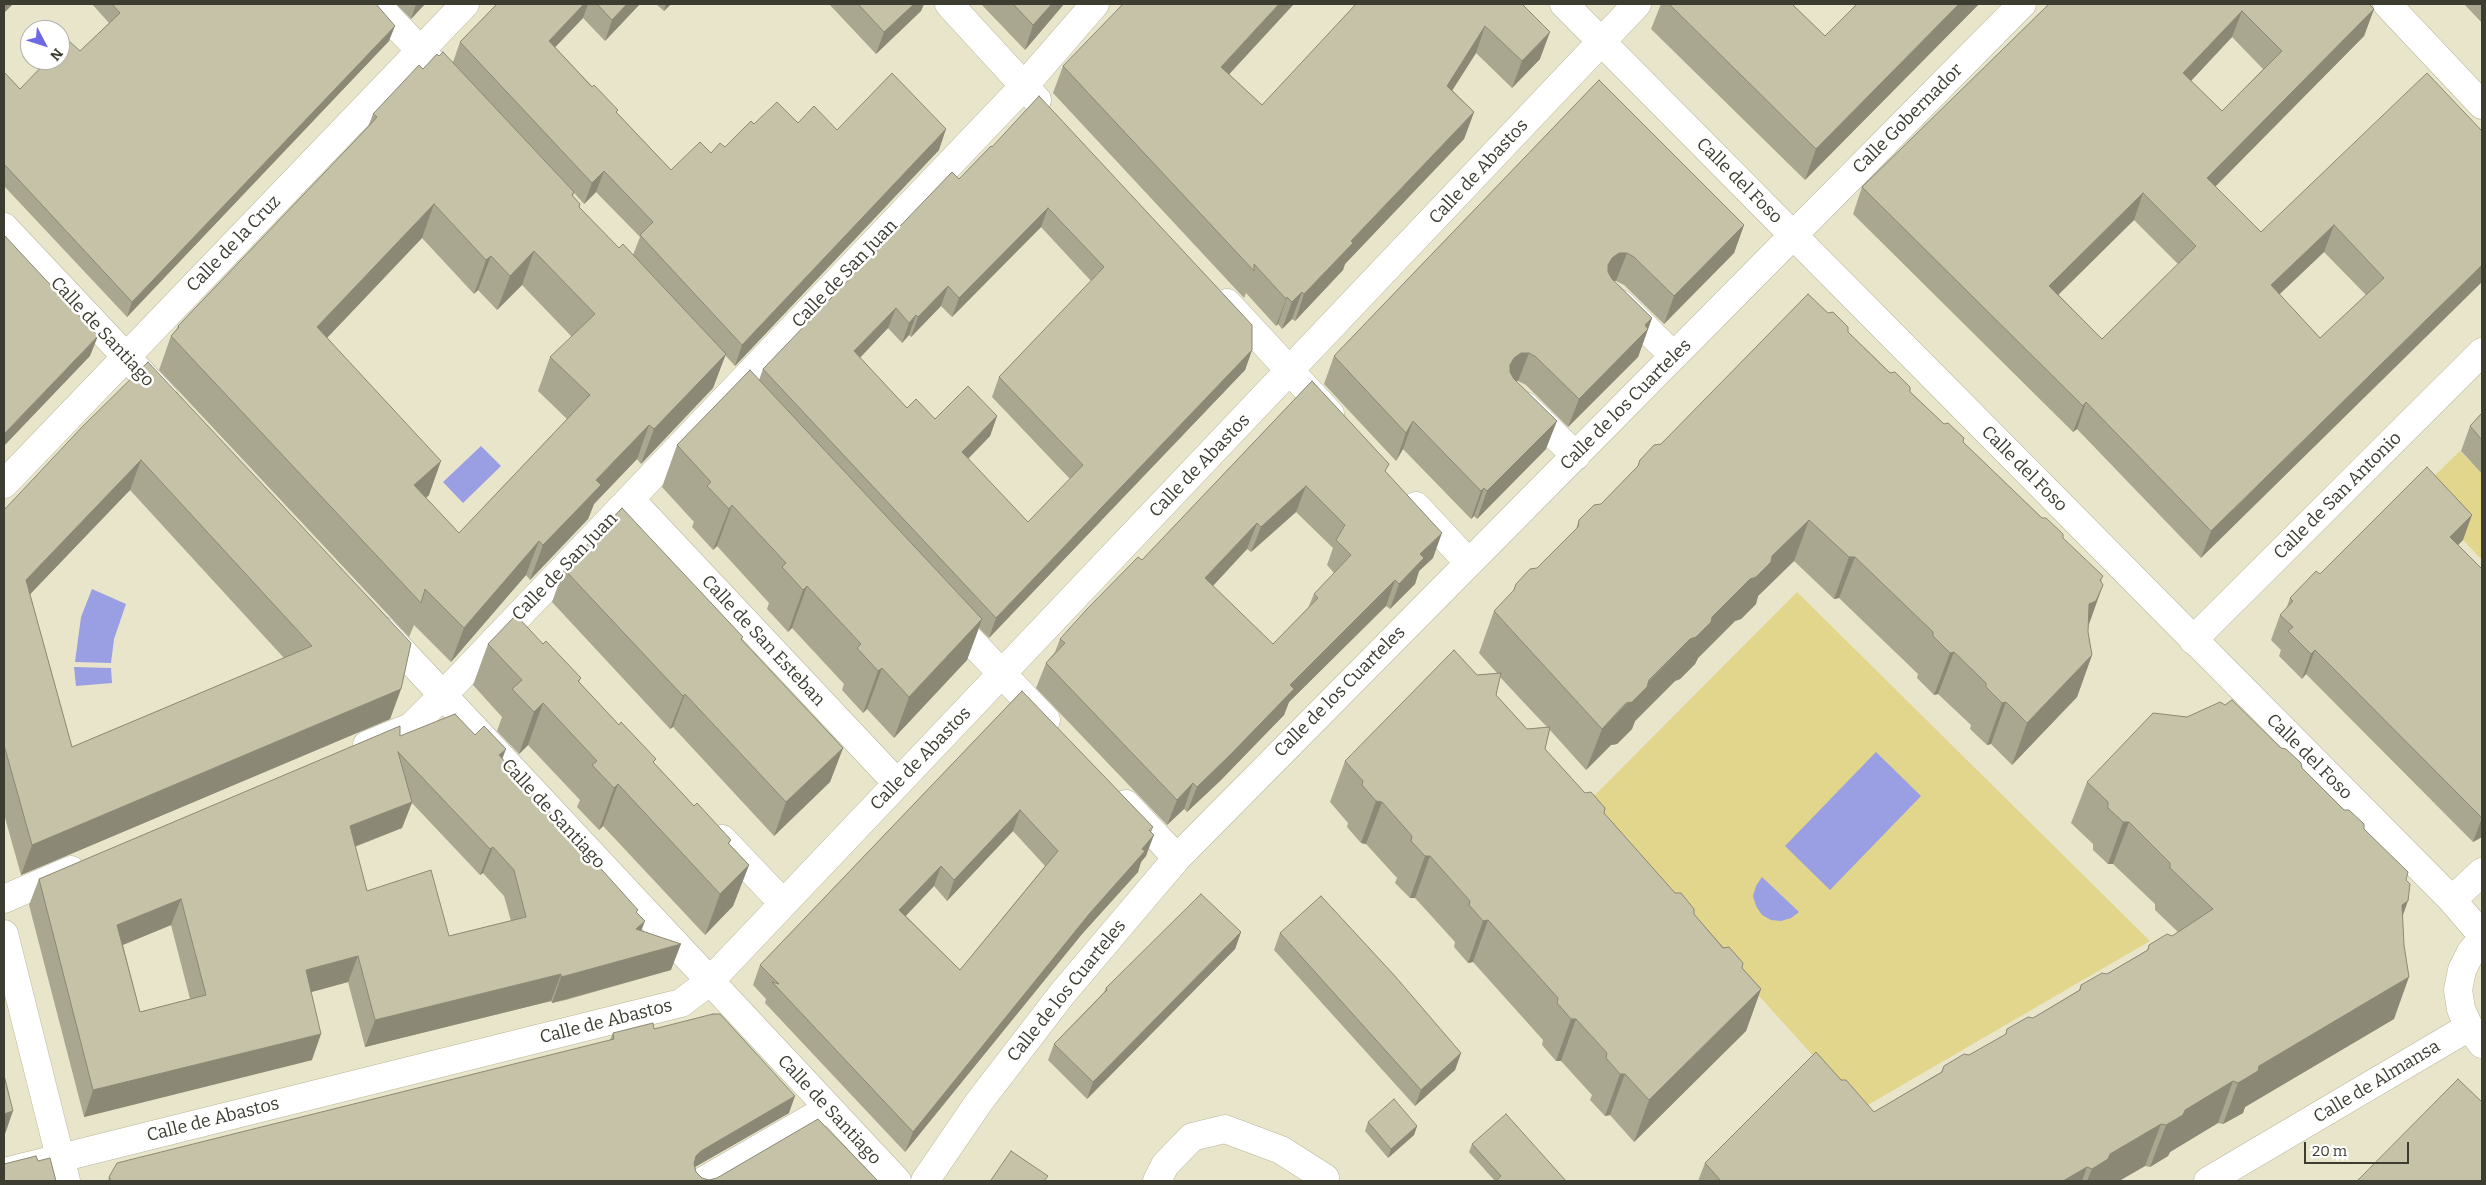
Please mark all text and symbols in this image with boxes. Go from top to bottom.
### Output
north arrow [20,20,70,70]
text: N [46,45,66,64]
street label: Calle Gobernador [1849,60,1967,178]
street label: Calle de Abastos [1425,115,1533,229]
street label: Calle del Foso [1691,133,1787,229]
street label: Calle de la Cruz [182,191,286,297]
street label: Calle de San Juan [788,215,902,333]
street label: Calle de Santiago [46,273,158,391]
street label: Calle de los Cuarteles [1556,335,1696,475]
street label: Calle de Abastos [1145,410,1255,522]
street label: Calle del Foso [1976,421,2072,517]
street label: Calle de San Antonio [2270,428,2406,564]
street label: Calle de San Juan [508,508,622,626]
street label: Calle de San Esteban [697,571,829,711]
street label: Calle de los Cuarteles [1270,622,1410,762]
street label: Calle de Abastos [866,703,976,815]
street label: Calle del Foso [2261,709,2357,805]
street label: Calle de Santiago [497,755,609,873]
street label: Calle de los Cuarteles [1003,916,1131,1066]
street label: Calle de Abastos [538,995,674,1049]
street label: Calle de Almansa [2310,1036,2444,1128]
street label: Calle de Santiago [773,1051,885,1169]
street label: Calle de Abastos [145,1093,281,1147]
scale bar [2306,1132,2411,1164]
text: 20 m [2312,1142,2347,1160]

